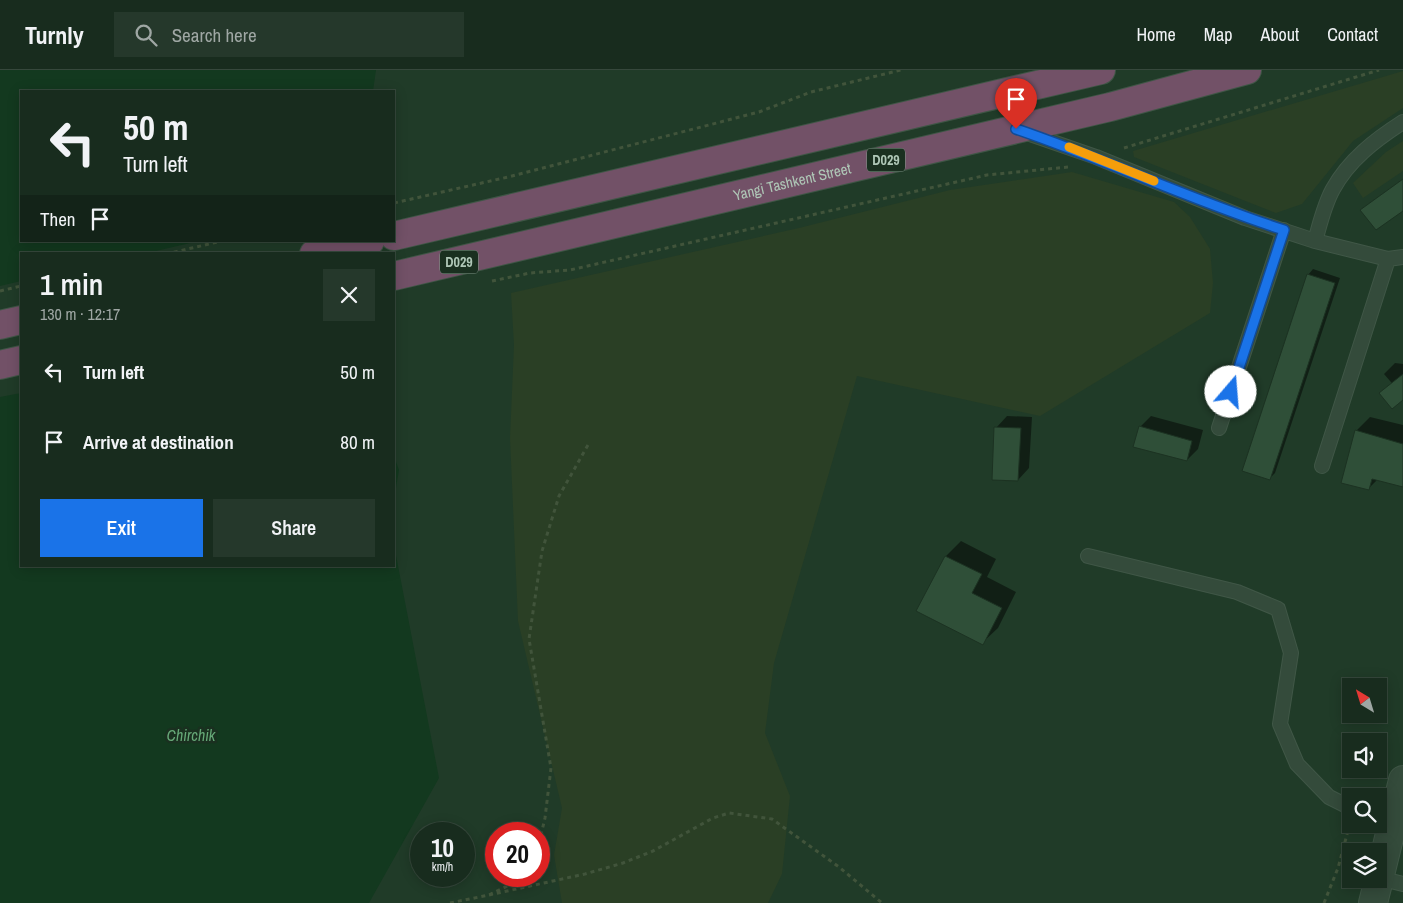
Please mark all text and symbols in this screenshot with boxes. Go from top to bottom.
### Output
search box [114,12,464,57]
text: Turnly [25,19,84,51]
icon: search [132,21,160,49]
text: Search here [172,22,257,48]
text: Home [1136,22,1176,47]
text: Map [1204,22,1233,47]
text: About [1261,22,1299,47]
text: Contact [1327,22,1378,47]
pin [995,78,1037,129]
icon: arrive [1002,85,1030,113]
text: 50 m [123,104,188,151]
icon: left [40,110,105,175]
road number: D029 [867,148,905,172]
text: Turn left [123,149,188,179]
street label: Yangi Tashkent Street [731,157,853,206]
icon: arrive [86,205,114,233]
text: Then [40,206,76,232]
road number: D029 [440,250,478,273]
text: 1 min [40,264,103,304]
button: close [323,269,375,321]
text: 130 m · 12:17 [40,303,120,325]
icon: left [40,358,68,386]
text: Turn left [83,359,144,385]
text: 50 m [340,359,375,385]
position arrow [1204,365,1256,417]
icon: arrive [40,428,68,456]
text: Arrive at destination [83,429,234,455]
text: 80 m [340,429,375,455]
button: Exit [40,499,203,557]
button: Share [213,499,375,557]
north arrow [1342,678,1388,722]
map controls [1342,678,1387,888]
water label: Chirchik [167,724,216,746]
button: sound [1342,733,1387,778]
button: search [1342,788,1387,833]
speed limit sign: 20 [485,822,550,887]
text: 10 [431,831,454,865]
button: layers [1342,843,1387,888]
text: km/h [432,859,453,875]

